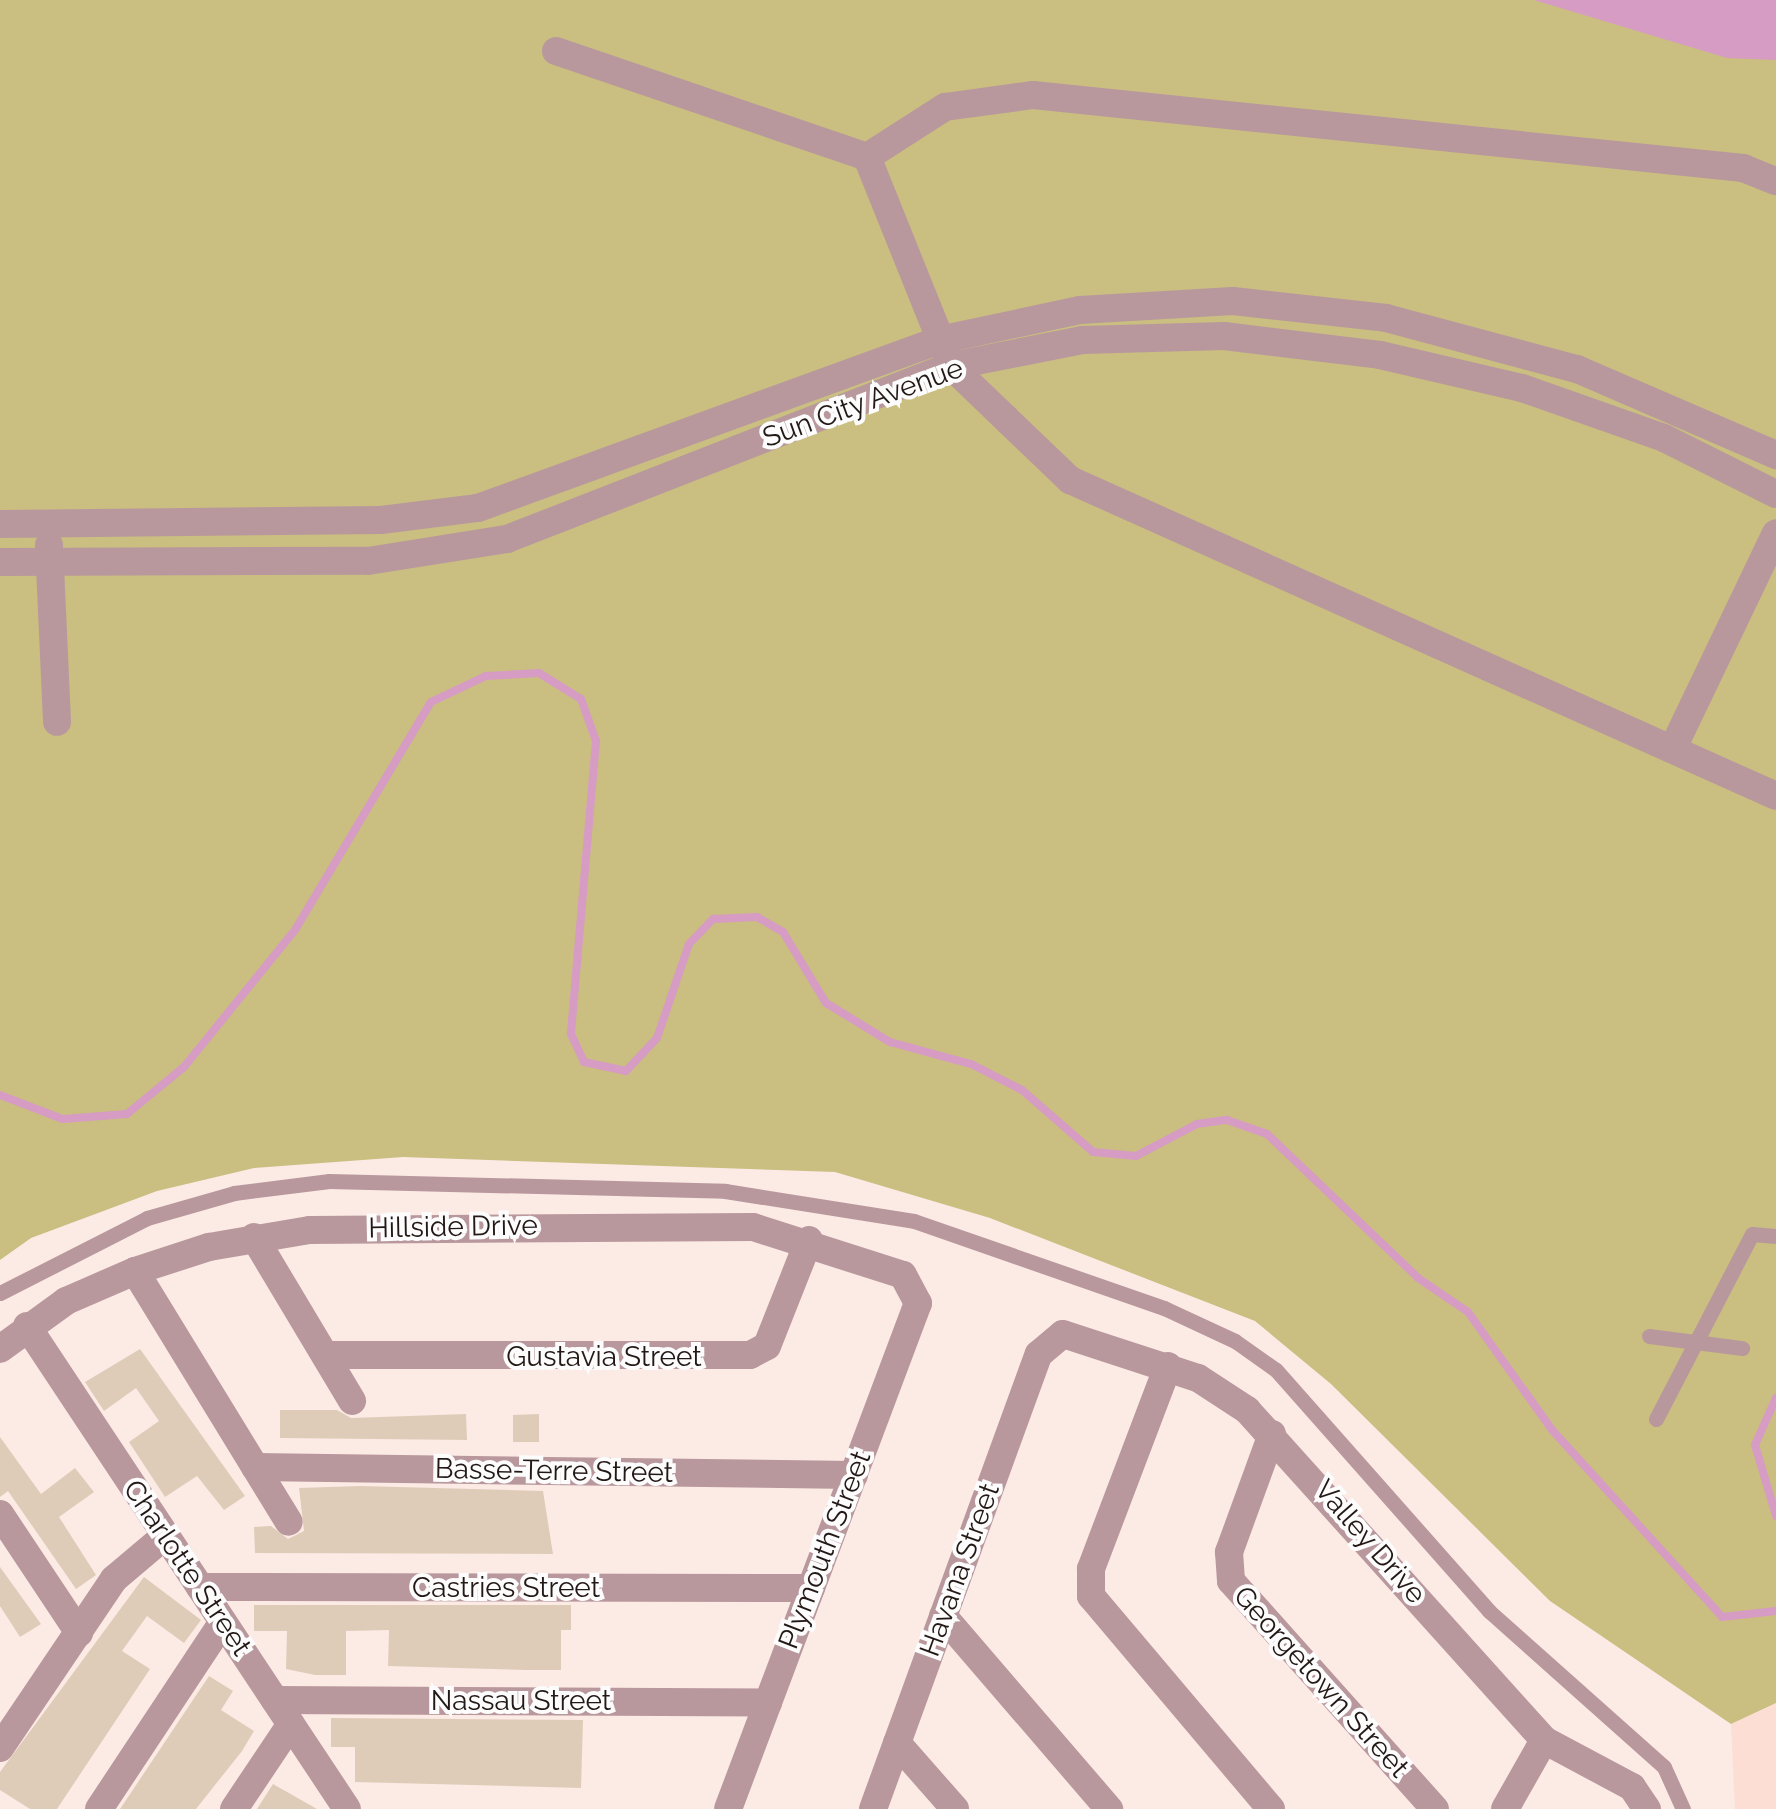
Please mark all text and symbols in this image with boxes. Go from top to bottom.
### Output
street label: Sun City Avenue [757,351,969,455]
street label: Hillside Drive [368,1209,538,1245]
street label: Gustavia Street [506,1340,702,1374]
street label: Plymouth Street [772,1446,878,1654]
street label: Basse-Terre Street [435,1452,673,1490]
street label: Valley Drive [1307,1473,1433,1611]
street label: Charlotte Street [116,1474,258,1662]
street label: Havana Street [913,1479,1007,1661]
street label: Castries Street [412,1571,600,1605]
street label: Georgetown Street [1226,1580,1416,1784]
street label: Nassau Street [431,1684,611,1718]

